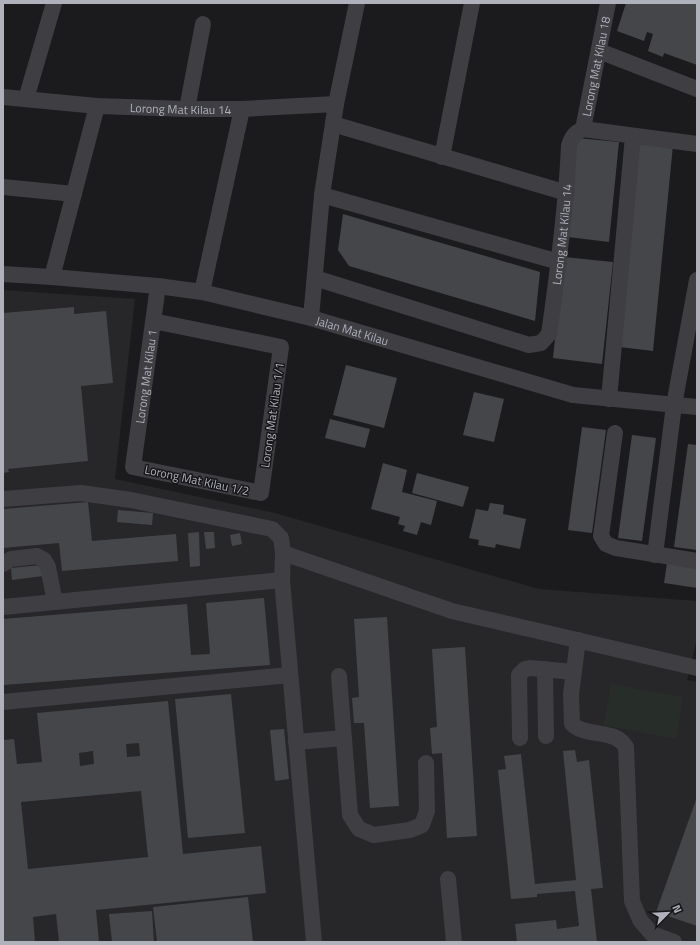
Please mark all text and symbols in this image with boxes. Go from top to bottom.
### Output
street label: Lorong Mat Kilau 18 [576,14,615,118]
street label: Lorong Mat Kilau 14 [130,98,231,119]
street label: Lorong Mat Kilau 14 [546,183,576,286]
street label: Jalan Mat Kilau [314,310,391,350]
street label: Lorong Mat Kilau 1 [130,328,161,425]
street label: Lorong Mat Kilau 1/1 [255,361,289,469]
street label: Lorong Mat Kilau 1/2 [143,460,251,500]
north arrow [648,893,688,933]
text: N [668,902,686,916]

